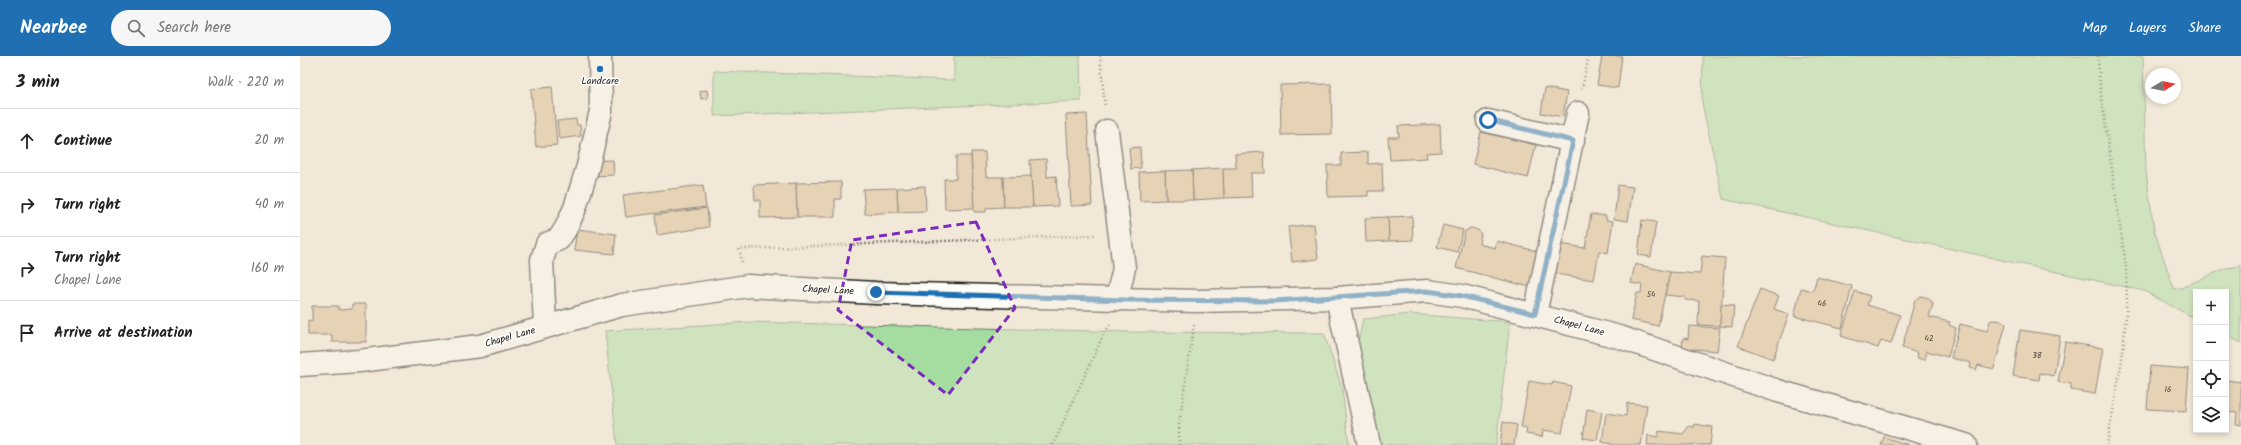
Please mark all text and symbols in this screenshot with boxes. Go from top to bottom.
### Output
search box [111,10,391,46]
text: Nearbee [20,13,87,43]
text: Search here [157,16,231,40]
icon: search [125,17,147,39]
text: Map [2083,17,2107,39]
text: Layers [2129,17,2167,39]
text: Share [2189,17,2221,39]
marker: Landcare [595,64,605,74]
north arrow [2145,68,2181,104]
text: 3 min [16,69,60,96]
text: Walk · 220 m [208,72,284,93]
place label: Landcare [581,73,619,89]
route start [1479,111,1497,129]
text: Continue [54,129,112,153]
icon: ahead [16,130,38,152]
text: 20 m [254,130,284,151]
text: Turn right [54,193,121,217]
icon: right [16,194,38,216]
text: 40 m [255,194,284,215]
text: Turn right [54,246,121,270]
icon: right [16,258,38,280]
text: 160 m [251,258,284,279]
text: Chapel Lane [54,270,121,291]
street label: Chapel Lane [802,281,855,299]
route end [867,283,885,301]
house number: 54 [1647,288,1656,301]
map controls [2193,289,2229,433]
button: + [2193,289,2229,325]
house number: 46 [1818,297,1826,310]
street label: Chapel Lane [1552,312,1607,341]
text: Arrive at destination [54,321,193,345]
icon: arrive [16,322,38,344]
street label: Chapel Lane [483,322,538,352]
button: − [2193,325,2229,361]
house number: 42 [1924,332,1934,345]
house number: 38 [2032,349,2042,362]
button: locate [2193,361,2229,397]
house number: 16 [2165,383,2171,396]
button: layers [2193,397,2229,433]

